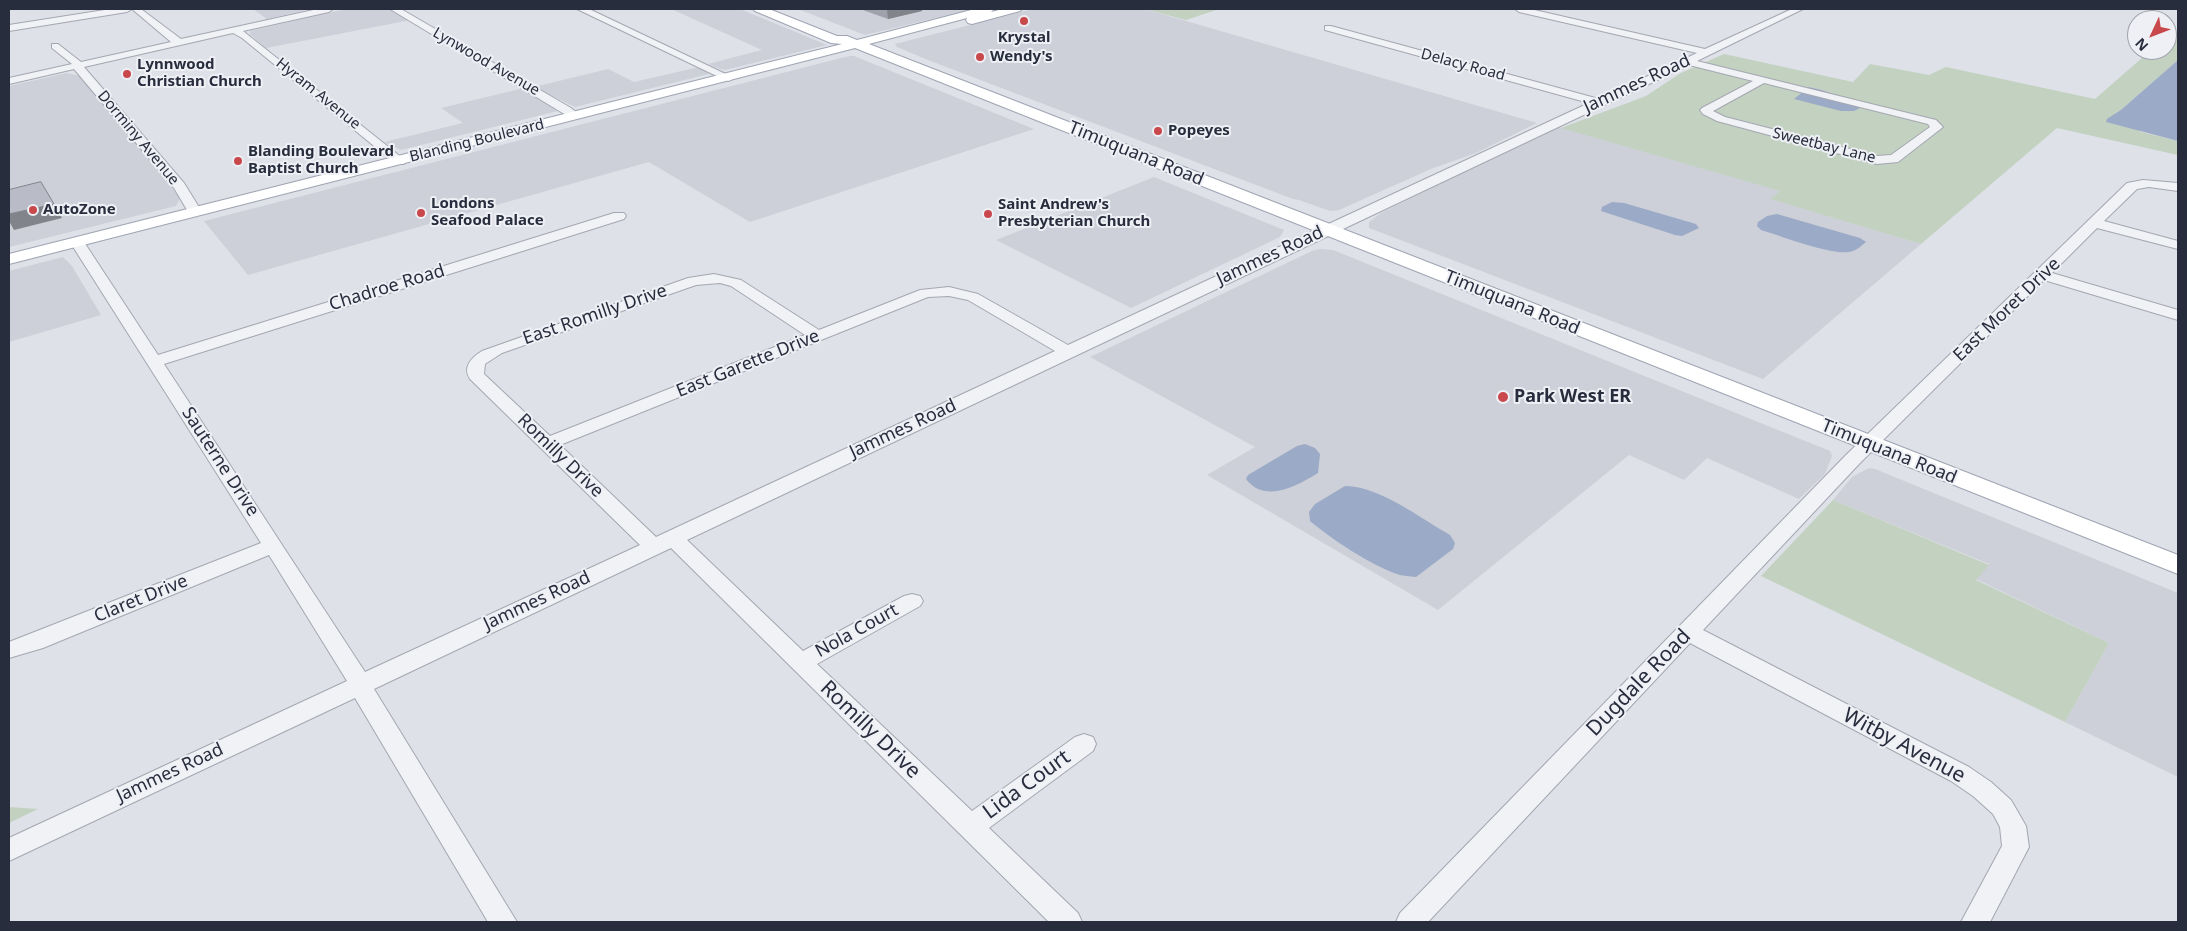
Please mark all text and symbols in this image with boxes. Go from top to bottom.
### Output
north arrow [2127,10,2177,60]
marker: Krystal [1018,15,1030,27]
street label: Lynwood Avenue [429,24,543,100]
place label: Krystal [998,29,1050,47]
text: N [2131,34,2152,56]
street label: Delacy Road [1419,45,1507,85]
place label: Wendy's [990,48,1053,66]
street label: Jammes Road [1580,50,1694,118]
marker: Wendy's [974,51,986,63]
street label: Hyram Avenue [272,54,364,134]
place label: Lynnwood Christian Church [137,56,262,91]
marker: Lynnwood Christian Church [121,68,133,80]
street label: Dorminy Avenue [93,87,183,189]
street label: Blanding Boulevard [408,116,546,166]
street label: Timuquana Road [1065,117,1207,191]
place label: Popeyes [1168,122,1230,140]
street label: Sweetbay Lane [1771,124,1877,168]
marker: Popeyes [1152,125,1164,137]
place label: Blanding Boulevard Baptist Church [248,143,394,178]
marker: Blanding Boulevard Baptist Church [232,155,244,167]
place label: Londons Seafood Palace [431,195,544,230]
place label: Saint Andrew's Presbyterian Church [998,196,1150,231]
place label: AutoZone [43,201,116,219]
marker: AutoZone [27,204,39,216]
marker: Londons Seafood Palace [415,207,427,219]
marker: Saint Andrew's Presbyterian Church [982,208,994,220]
street label: Jammes Road [1213,222,1327,290]
street label: East Moret Drive [1949,254,2065,366]
street label: Chadroe Road [327,260,447,316]
street label: Timuquana Road [1441,266,1583,340]
street label: East Romilly Drive [520,280,670,350]
street label: East Garette Drive [673,325,823,403]
place label: Park West ER [1514,386,1631,408]
marker: Park West ER [1496,390,1510,404]
street label: Jammes Road [846,395,960,463]
street label: Sauterne Drive [177,403,263,521]
street label: Romilly Drive [512,410,608,502]
street label: Timuquana Road [1818,415,1960,489]
street label: Jammes Road [480,567,594,635]
street label: Claret Drive [91,570,191,628]
street label: Nola Court [812,599,902,663]
street label: Dugdale Road [1582,624,1696,742]
street label: Romilly Drive [815,676,925,784]
street label: Witby Avenue [1839,703,1969,789]
street label: Jammes Road [113,739,227,807]
street label: Lida Court [978,745,1076,825]

